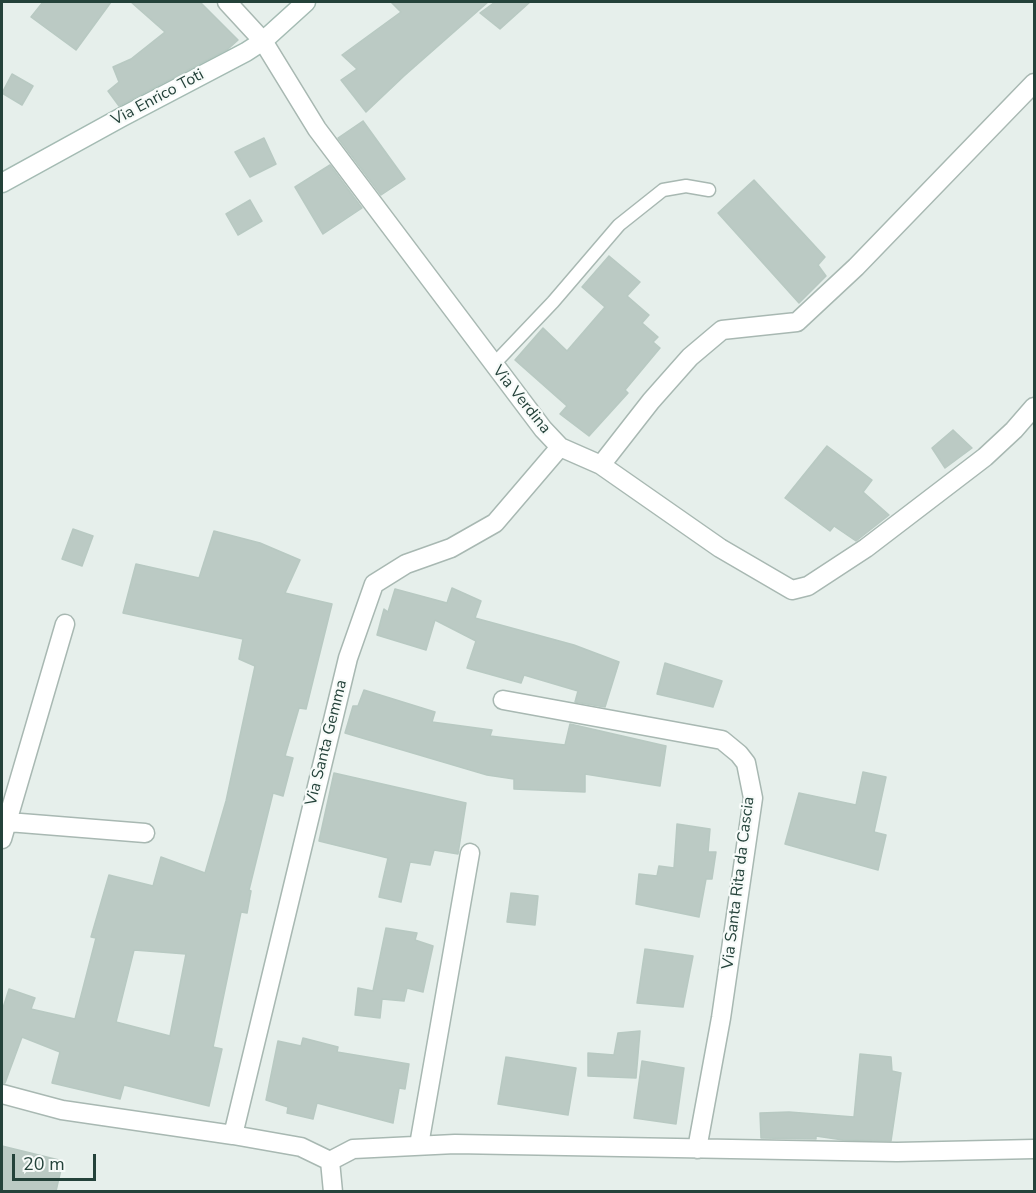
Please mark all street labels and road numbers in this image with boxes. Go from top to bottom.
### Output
street label: Via Enrico Toti [108,66,208,130]
street label: Via Verdina [488,362,554,438]
street label: Via Santa Gemma [302,678,352,808]
street label: Via Santa Rita da Cascia [719,796,759,970]

